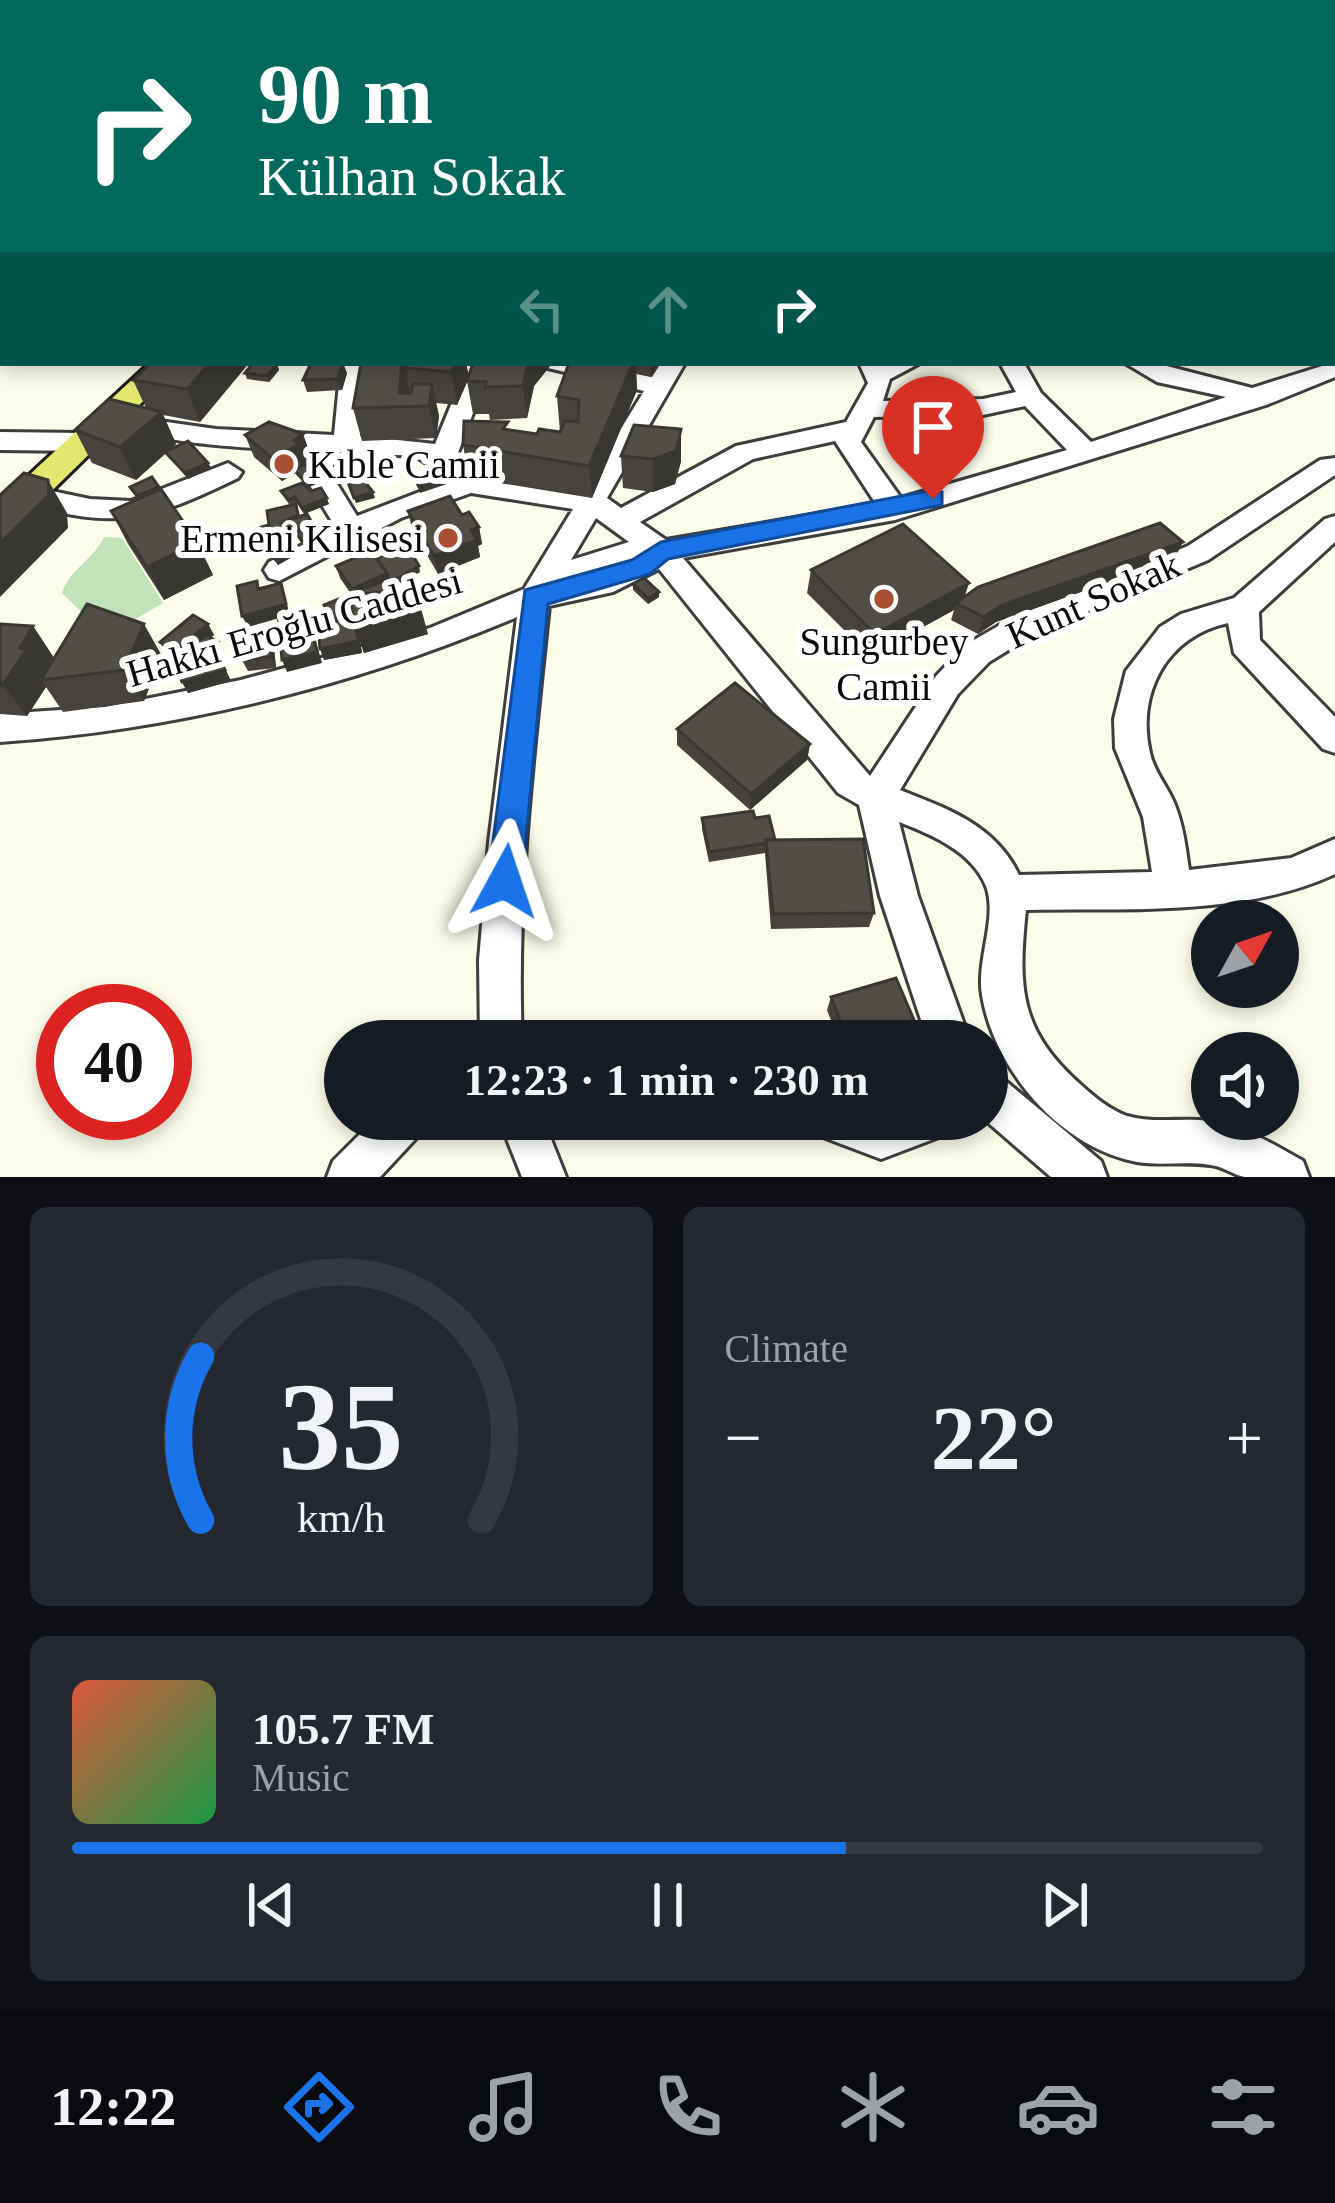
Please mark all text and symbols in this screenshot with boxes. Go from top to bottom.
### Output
icon: right [60,48,216,204]
text: 90 m [258,48,433,141]
text: Külhan Sokak [258,147,565,207]
icon: left [509,276,575,342]
icon: ahead [635,276,701,342]
icon: right [761,276,827,342]
pin [882,376,984,499]
icon: arrive [900,394,966,460]
place label: Kıble Camii [308,443,500,486]
marker: Kıble Camii [271,451,297,477]
place label: Ermeni Kilisesi [180,517,424,560]
marker: Ermeni Kilisesi [435,525,461,551]
street label: Kunt Sokak [1000,542,1187,657]
street label: Hakkı Eroğlu Caddesi [122,558,467,696]
marker: Sungurbey Camii [871,586,897,612]
place label: Sungurbey Camii [800,620,969,708]
position arrow [442,818,568,944]
north arrow [1191,900,1299,1008]
map controls [1191,900,1299,1140]
speed limit sign: 40 [36,984,192,1140]
button: sound [1191,1032,1299,1140]
text: 12:23 · 1 min · 230 m [464,1055,869,1105]
text: Climate [725,1327,848,1370]
text: 35 [279,1358,404,1496]
text: 22° [931,1389,1057,1488]
text: − [725,1401,762,1474]
text: + [1226,1401,1263,1474]
text: km/h [297,1493,385,1540]
text: 105.7 FM [252,1704,434,1754]
text: Music [252,1756,350,1799]
icon: previous [238,1872,304,1938]
icon: pause [635,1872,701,1938]
icon: next [1032,1872,1098,1938]
icon: directions [277,2065,361,2149]
icon: music [462,2065,546,2149]
icon: phone [646,2065,730,2149]
icon: climate [831,2065,915,2149]
icon: car [1016,2065,1100,2149]
icon: filters [1201,2065,1285,2149]
text: 12:22 [50,2077,176,2137]

